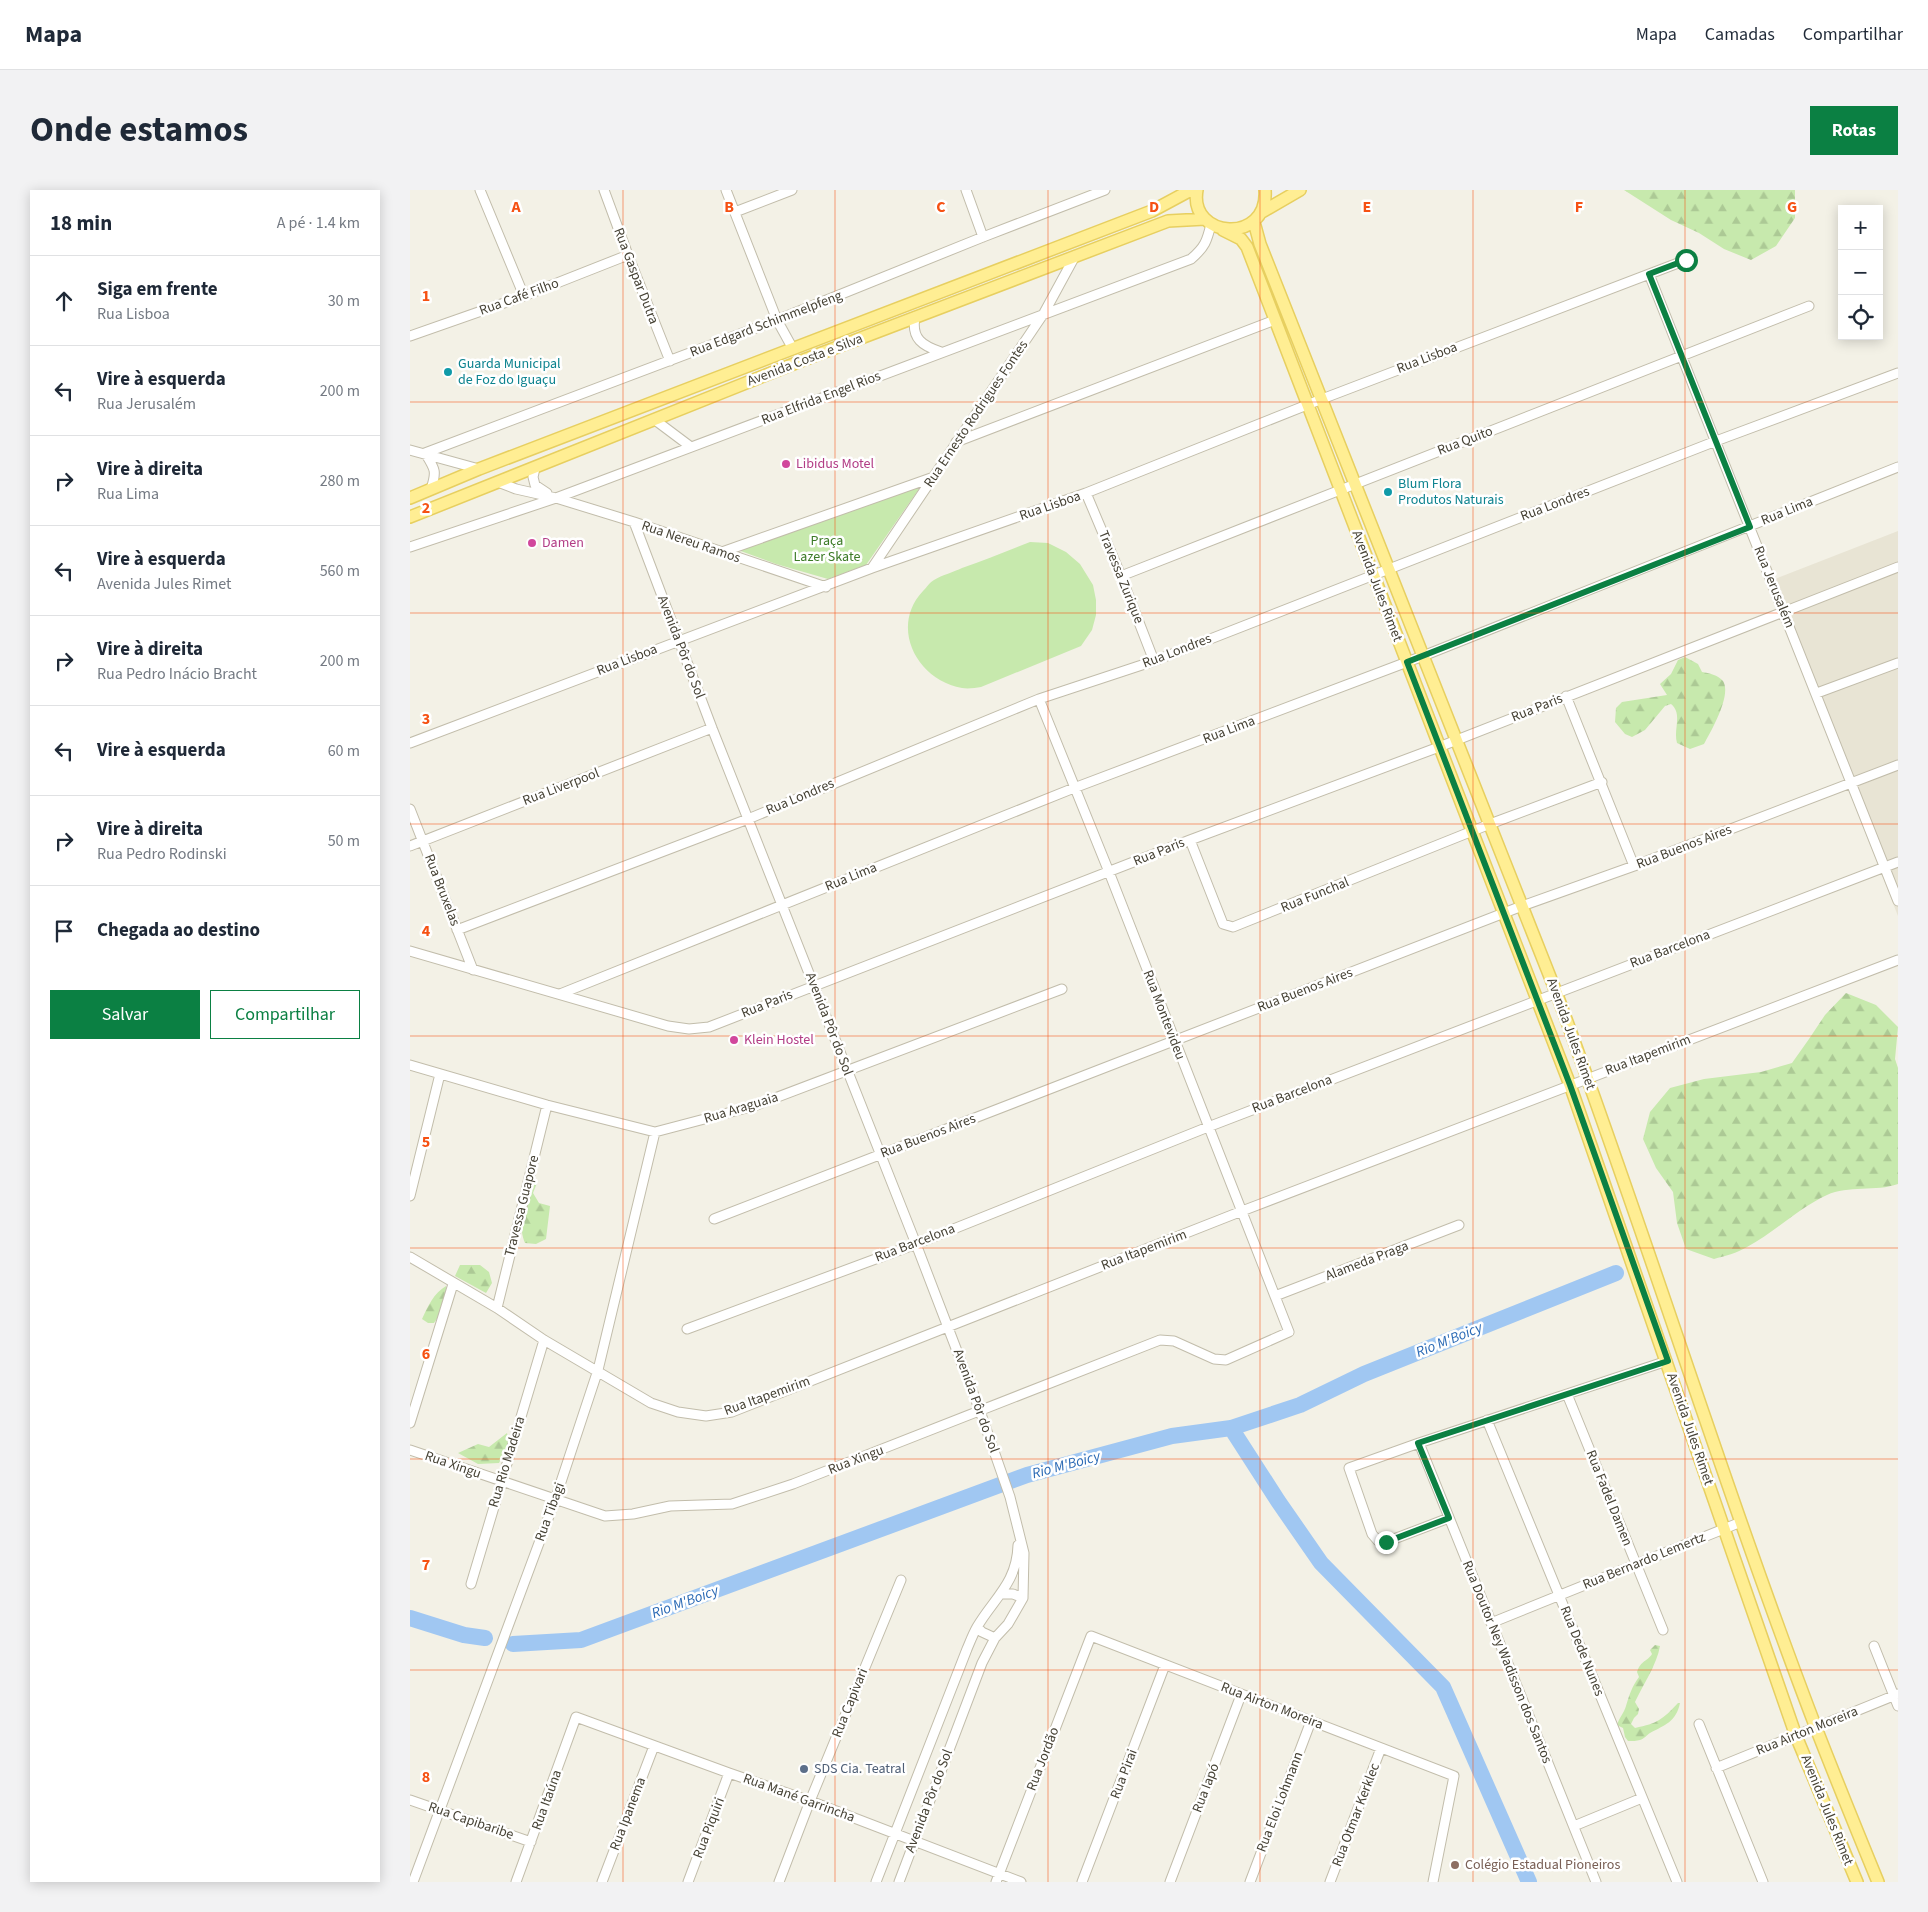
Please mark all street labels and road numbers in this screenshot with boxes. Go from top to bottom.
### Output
street label: Rua Gaspar Dutra [608,225,664,327]
street label: Rua Café Filho [476,273,562,321]
street label: Rua Edgard Schimmelpfeng [687,286,845,362]
street label: Avenida Costa e Silva [744,329,866,391]
street label: Rua Ernesto Rodrigues Fontes [919,336,1033,492]
street label: Rua Lisboa [1394,337,1460,379]
street label: Rua Elfrida Engel Rios [758,366,884,430]
street label: Rua Quito [1434,421,1496,461]
street label: Rua Londres [1518,482,1593,526]
street label: Rua Lisboa [1017,486,1083,526]
street label: Rua Lima [1758,492,1816,530]
street label: Rua Nereu Ramos [639,516,743,568]
street label: Travessa Zurique [1093,527,1149,627]
street label: Avenida Jules Rimet [1347,527,1408,645]
street label: Rua Jerusalém [1749,543,1799,631]
street label: Avenida Pôr do Sol [652,592,710,702]
street label: Rua Londres [1140,629,1215,673]
street label: Rua Lisboa [594,639,660,681]
street label: Rua Paris [1508,689,1566,727]
street label: Rua Lima [1200,711,1258,749]
street label: Rua Liverpool [520,763,603,811]
street label: Rua Londres [763,774,837,820]
street label: Rua Buenos Aires [1633,820,1735,874]
street label: Rua Paris [1130,833,1188,871]
street label: Rua Bruxelas [419,851,465,929]
street label: Rua Lima [822,858,880,896]
street label: Rua Funchal [1278,872,1353,918]
street label: Rua Barcelona [1627,925,1713,973]
street label: Rua Buenos Aires [1254,963,1356,1017]
street label: Rua Montevideu [1138,967,1190,1063]
street label: Avenida Pôr do Sol [800,969,858,1079]
street label: Avenida Jules Rimet [1541,975,1601,1093]
street label: Rua Paris [738,985,796,1023]
street label: Rua Itapemirim [1602,1029,1694,1081]
street label: Rua Barcelona [1249,1070,1335,1118]
street label: Rua Araguaia [701,1087,781,1129]
street label: Rua Buenos Aires [877,1109,979,1163]
street label: Travessa Guapore [500,1153,544,1259]
street label: Rua Barcelona [872,1219,958,1267]
street label: Rua Itapemirim [1098,1224,1190,1276]
street label: Alameda Praga [1322,1236,1412,1286]
street label: Avenida Pôr do Sol [948,1346,1004,1456]
street label: Avenida Jules Rimet [1661,1370,1719,1488]
street label: Rua Itapemirim [721,1371,813,1421]
street label: Rua Rio Madeira [484,1414,530,1510]
street label: Rua Xingu [825,1440,887,1480]
street label: Rua Xingu [422,1446,484,1484]
street label: Rua Fadel Damen [1581,1447,1637,1549]
street label: Rua Tibagi [530,1480,570,1544]
street label: Rua Bernardo Lemertz [1580,1527,1708,1595]
street label: Rua Doutor Ney Wadisson dos Santos [1457,1557,1557,1767]
street label: Rua Dede Nunes [1555,1603,1609,1699]
street label: Rua Capivari [827,1665,873,1741]
street label: Rua Airton Moreira [1218,1677,1326,1735]
street label: Rua Airton Moreira [1753,1701,1861,1761]
street label: Rua Jordão [1022,1724,1064,1794]
street label: Avenida Pôr do Sol [900,1746,958,1856]
street label: Rua Pirai [1105,1746,1143,1802]
street label: Rua Eloi Lohmann [1252,1749,1308,1855]
street label: Avenida Jules Rimet [1796,1752,1858,1869]
street label: Rua Iapó [1187,1760,1225,1816]
street label: Rua Otmar Kerklec [1327,1760,1385,1870]
street label: Rua Itaúna [527,1767,567,1833]
street label: Rua Mané Garrincha [740,1768,858,1828]
street label: Rua Ipanema [605,1774,651,1854]
street label: Rua Piquiri [688,1795,730,1861]
street label: Rua Capibaribe [426,1797,517,1845]

